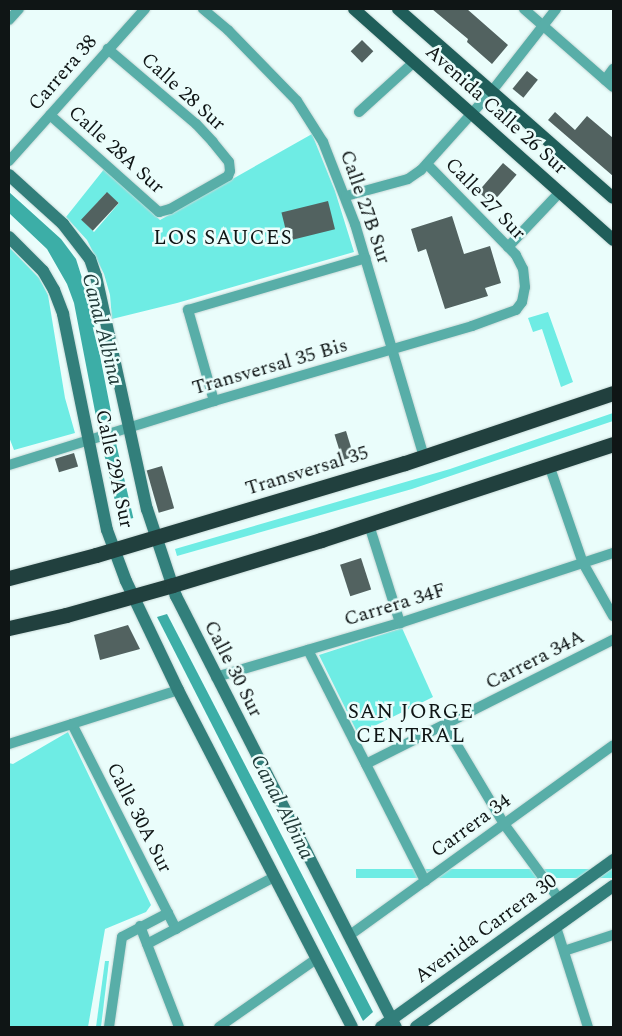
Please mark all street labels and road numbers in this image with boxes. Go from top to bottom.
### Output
street label: Carrera 38 [24,30,102,116]
street label: Avenida Calle 26 Sur [420,40,572,180]
street label: Calle 28 Sur [136,48,230,136]
street label: Calle 28A Sur [63,101,169,199]
street label: Calle 27B Sur [334,147,396,267]
street label: Calle 27 Sur [440,153,530,245]
street label: Transversal 35 Bis [190,333,350,401]
street label: Calle 29A Sur [90,408,138,530]
street label: Transversal 35 [243,441,371,501]
street label: Carrera 34F [341,578,449,632]
street label: Calle 30 Sur [198,617,268,721]
street label: Carrera 34A [482,625,588,695]
street label: Calle 30A Sur [101,759,177,877]
street label: Carrera 34 [426,789,516,863]
street label: Avenida Carrera 30 [410,869,562,989]

